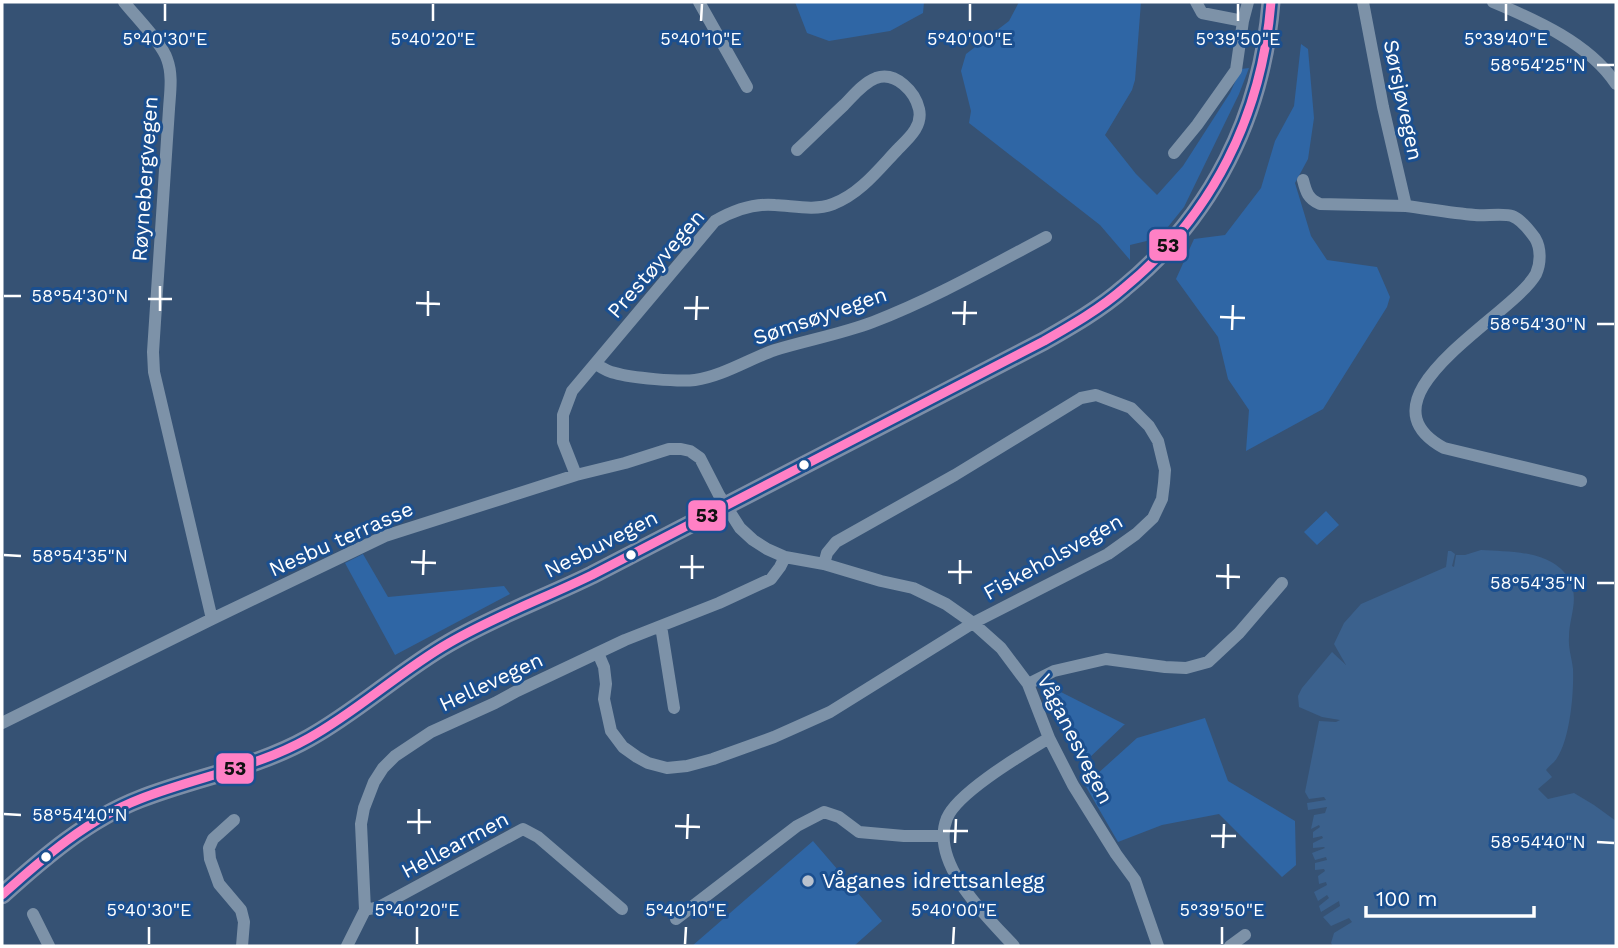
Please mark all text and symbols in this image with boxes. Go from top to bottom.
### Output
text: 5°40'30"E [122,28,208,49]
text: 5°40'20"E [390,28,476,49]
text: 5°40'10"E [660,28,742,49]
text: 5°40'00"E [927,28,1013,49]
text: 5°39'50"E [1196,28,1280,49]
text: 5°39'40"E [1464,28,1548,49]
street label: Sørsjøvegen [1379,37,1428,163]
text: 58°54'25"N [1490,54,1586,75]
street label: Røynebergvegen [126,95,163,262]
street label: Prestøyvegen [602,204,709,323]
line badge: 53 [1148,228,1188,262]
text: 53 [1157,234,1179,257]
street label: Sømsøyvegen [750,281,890,350]
text: 58°54'30"N [32,285,128,306]
text: 58°54'30"N [1490,313,1586,334]
unlabelled marker [797,458,811,472]
street label: Nesbu terrasse [265,496,417,582]
line badge: 53 [687,499,727,532]
street label: Nesbuvegen [540,504,662,583]
text: 53 [696,504,718,527]
street label: Fiskeholsvegen [979,508,1127,605]
text: 58°54'35"N [32,545,128,566]
unlabelled marker [624,548,638,562]
text: 58°54'35"N [1490,572,1586,593]
street label: Hellevegen [435,647,547,716]
street label: Våganesvegen [1032,670,1119,808]
line badge: 53 [215,752,255,785]
text: 53 [224,757,246,780]
text: 58°54'40"N [32,804,128,825]
street label: Hellearmen [397,806,513,883]
text: 58°54'40"N [1490,831,1586,852]
unlabelled marker [39,850,53,864]
place label: Våganes idrettsanlegg [822,868,1045,893]
marker: Våganes idrettsanlegg [800,873,816,889]
scale bar [1366,874,1534,918]
text: 100 m [1376,886,1438,911]
text: 5°40'30"E [106,899,192,920]
text: 5°40'20"E [374,899,460,920]
text: 5°40'10"E [645,899,727,920]
text: 5°40'00"E [911,899,997,920]
text: 5°39'50"E [1180,899,1264,920]

